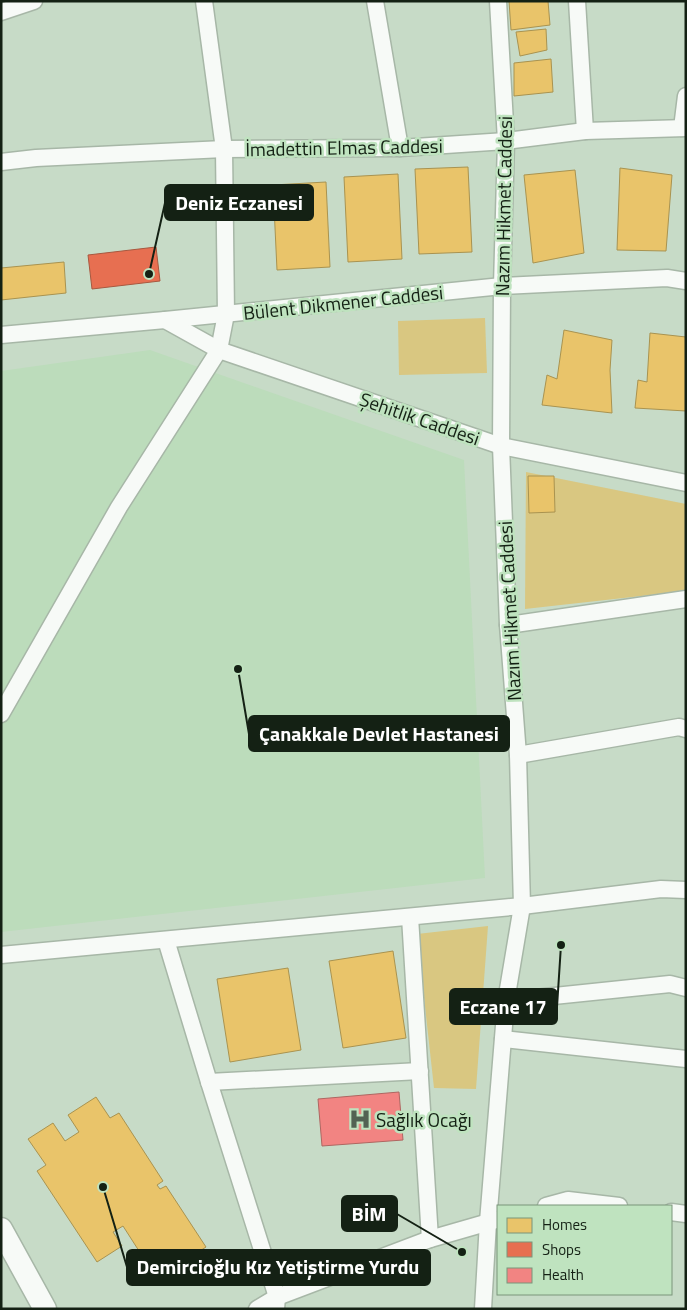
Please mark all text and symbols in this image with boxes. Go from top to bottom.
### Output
street label: Nazım Hikmet Caddesi [487,116,519,296]
street label: İmadettin Elmas Caddesi [245,131,443,163]
callout: Deniz Eczanesi [165,185,313,220]
text: Deniz Eczanesi [175,187,303,218]
street label: Bülent Dikmener Caddesi [242,277,444,327]
street label: Şehitlik Caddesi [356,384,484,452]
street label: Nazım Hikmet Caddesi [490,520,528,702]
callout: Çanakkale Devlet Hastanesi [249,716,509,751]
text: Çanakkale Devlet Hastanesi [259,718,499,749]
callout: Eczane 17 [450,989,557,1024]
text: Eczane 17 [459,991,547,1022]
place label: Sağlık Ocağı [376,1105,472,1134]
hospital icon: Sağlık Ocağı [347,1106,373,1132]
callout: BİM [342,1196,397,1231]
text: BİM [351,1198,387,1229]
legend [497,1205,672,1295]
text: Homes [542,1213,587,1236]
text: Shops [542,1238,581,1261]
callout: Demircioğlu Kız Yetiştirme Yurdu [127,1250,430,1285]
text: Demircioğlu Kız Yetiştirme Yurdu [137,1251,419,1282]
text: Health [542,1263,584,1286]

